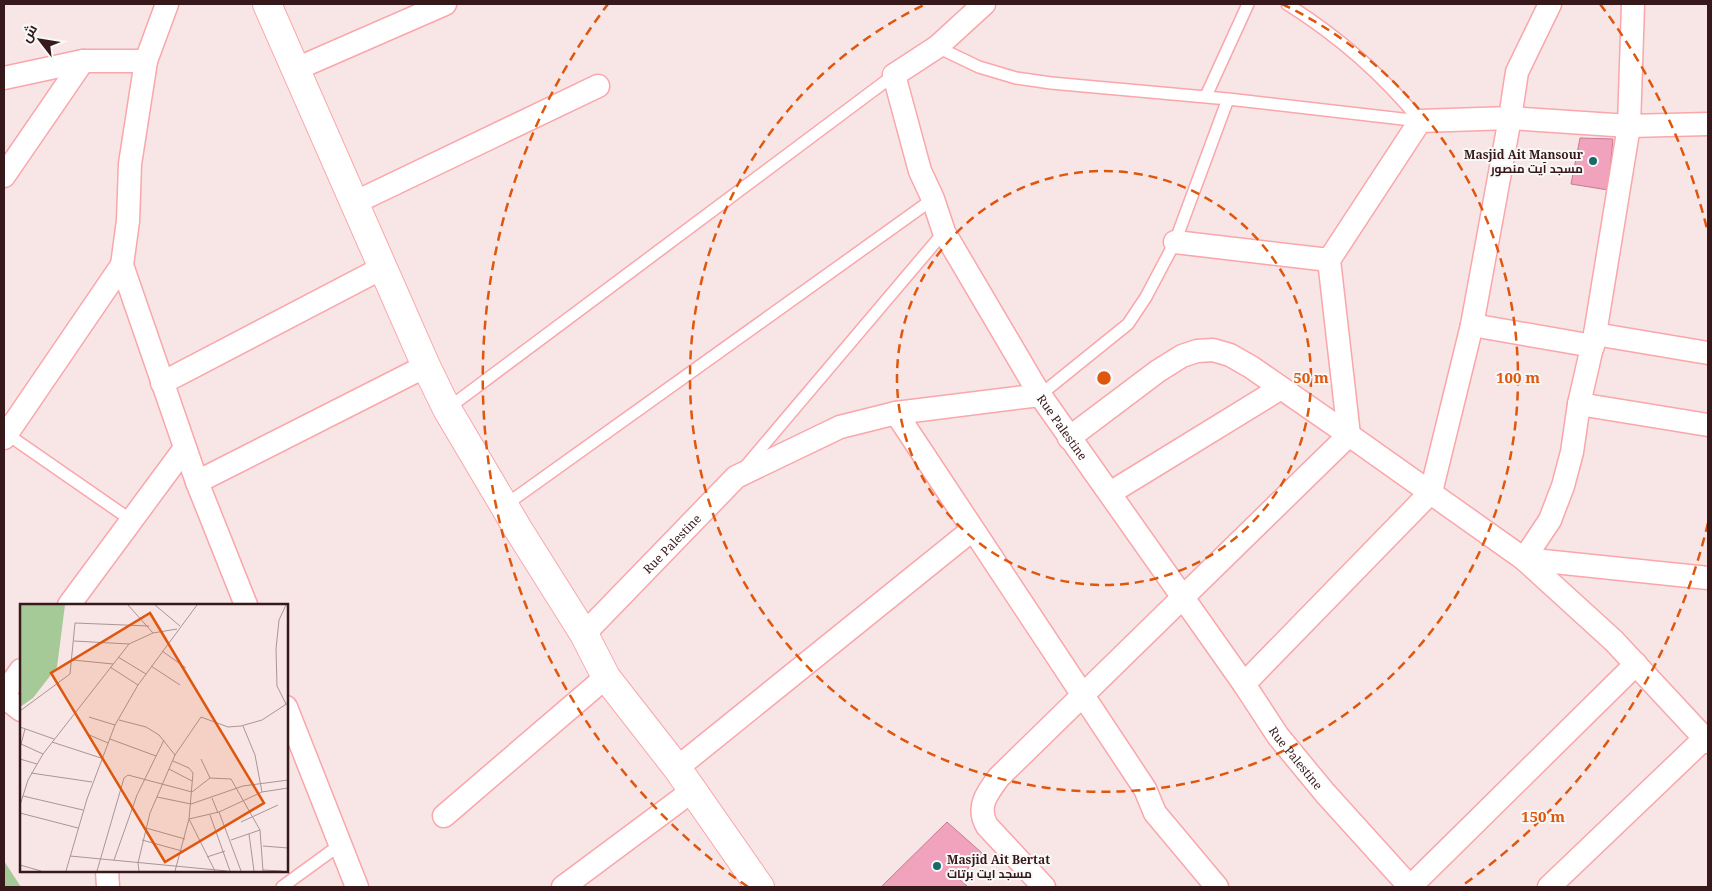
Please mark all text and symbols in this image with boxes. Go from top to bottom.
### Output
north arrow [15,15,65,65]
text: ش [16,20,41,46]
place label: Masjid Ait Mansour مسجد آيت منصور [1464,146,1584,177]
marker: Masjid Ait Mansour مسجد آيت منصور [1587,155,1599,167]
text: 50 m [1293,367,1329,387]
text: 100 m [1496,367,1540,387]
centre of rings [1095,369,1113,387]
street label: Rue Palestine [1034,391,1092,463]
street label: Rue Palestine [639,510,704,577]
inset map [20,604,288,871]
street label: Rue Palestine [1265,723,1327,793]
text: 150 m [1521,806,1565,826]
place label: Masjid Ait Bertat مسجد ايت برتات [947,851,1050,882]
marker: Masjid Ait Bertat مسجد ايت برتات [931,860,943,872]

